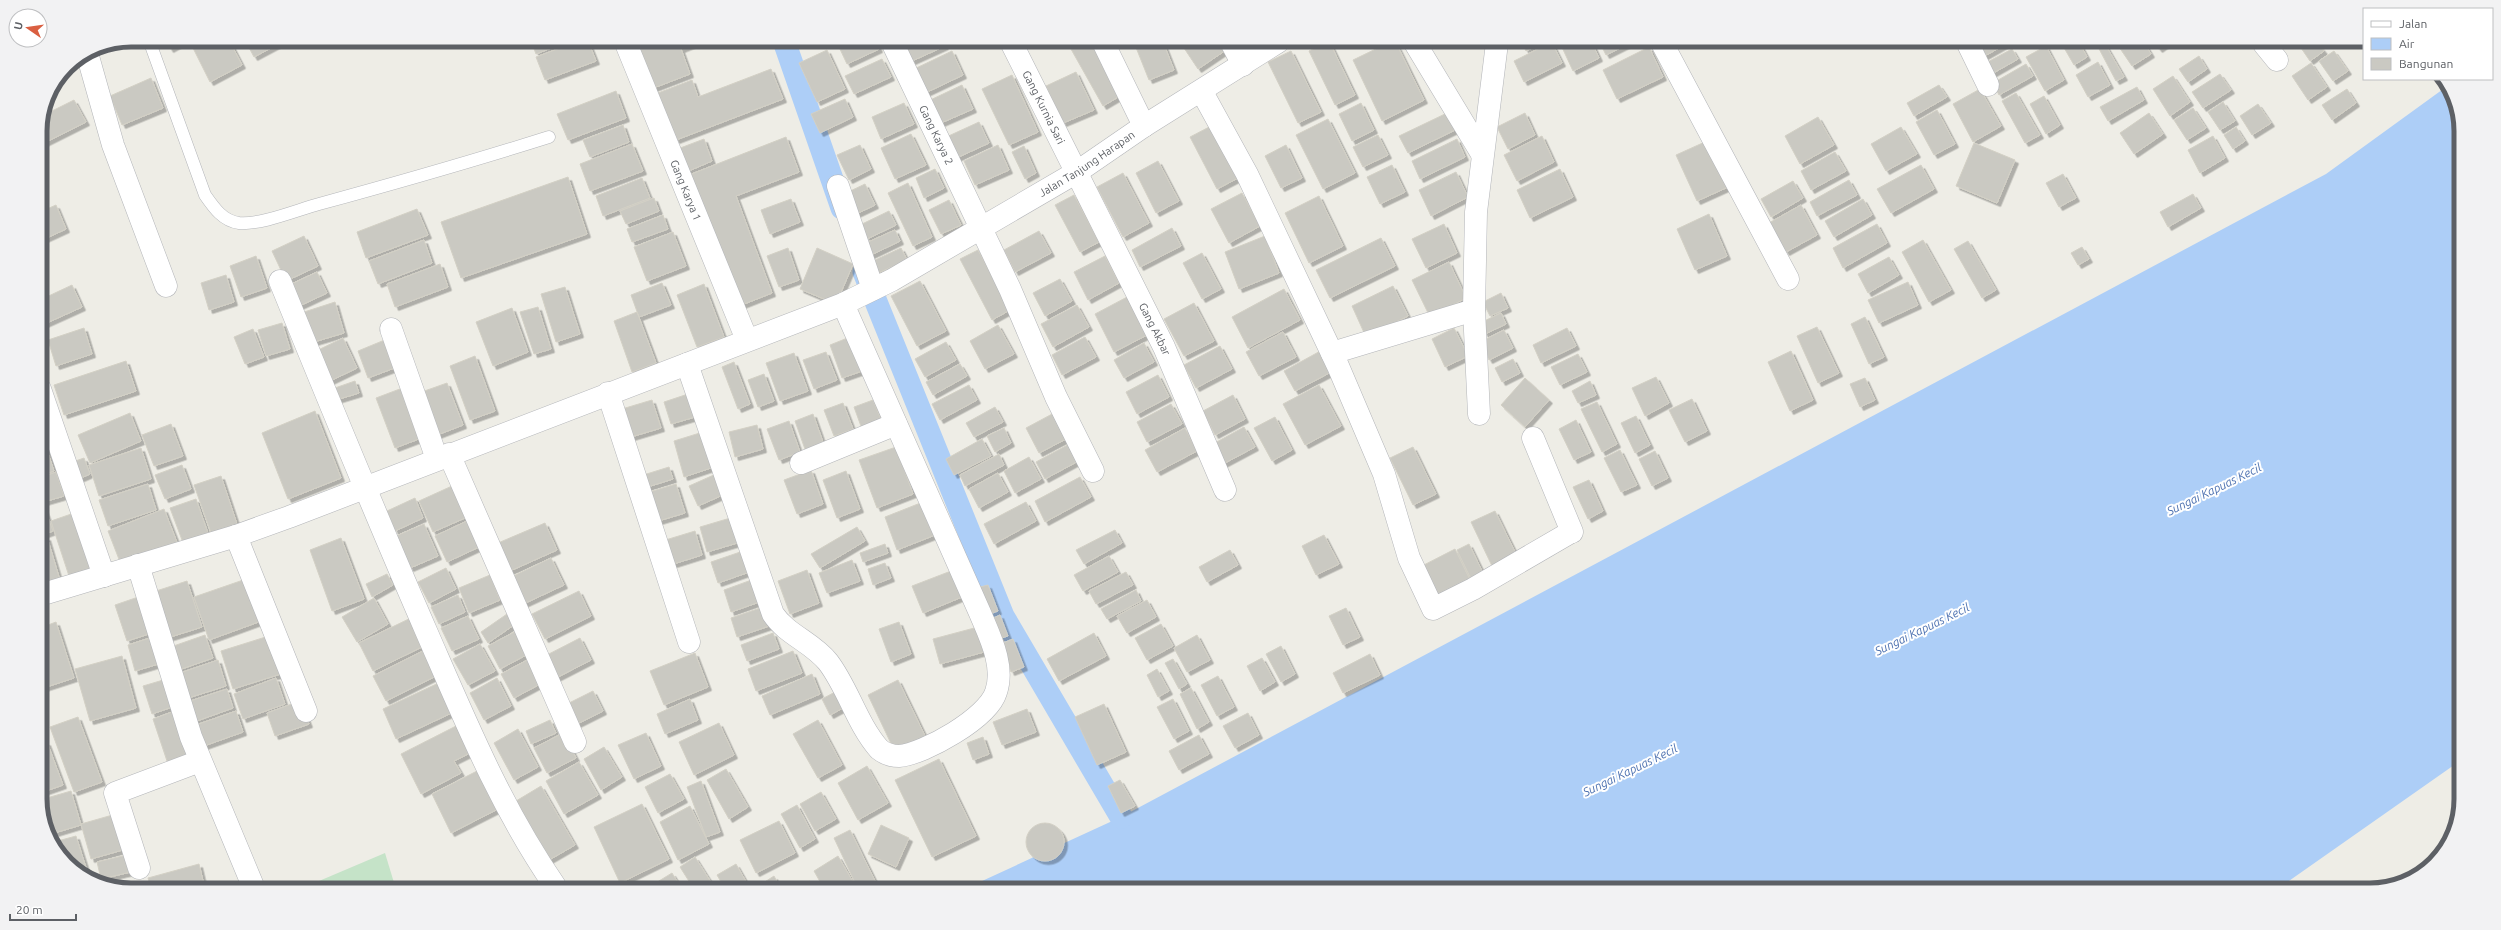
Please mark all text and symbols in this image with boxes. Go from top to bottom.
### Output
north arrow [8,8,48,48]
legend [2363,8,2493,80]
text: Jalan [2399,17,2427,30]
text: U [12,21,25,31]
text: Air [2399,37,2415,50]
text: Bangunan [2399,57,2453,70]
street label: Gang Kurnia Sari [1020,69,1067,146]
street label: Gang Karya 2 [917,103,956,167]
street label: Jalan Tanjung Harapan [1037,128,1137,199]
street label: Gang Karya 1 [668,158,704,222]
street label: Gang Akbar [1137,301,1173,358]
water label: Sungai Kapuas Kecil [2164,460,2264,518]
water label: Sungai Kapuas Kecil [1872,600,1972,658]
water label: Sungai Kapuas Kecil [1580,741,1680,799]
scale bar [10,896,76,922]
text: 20 m [16,903,43,916]

